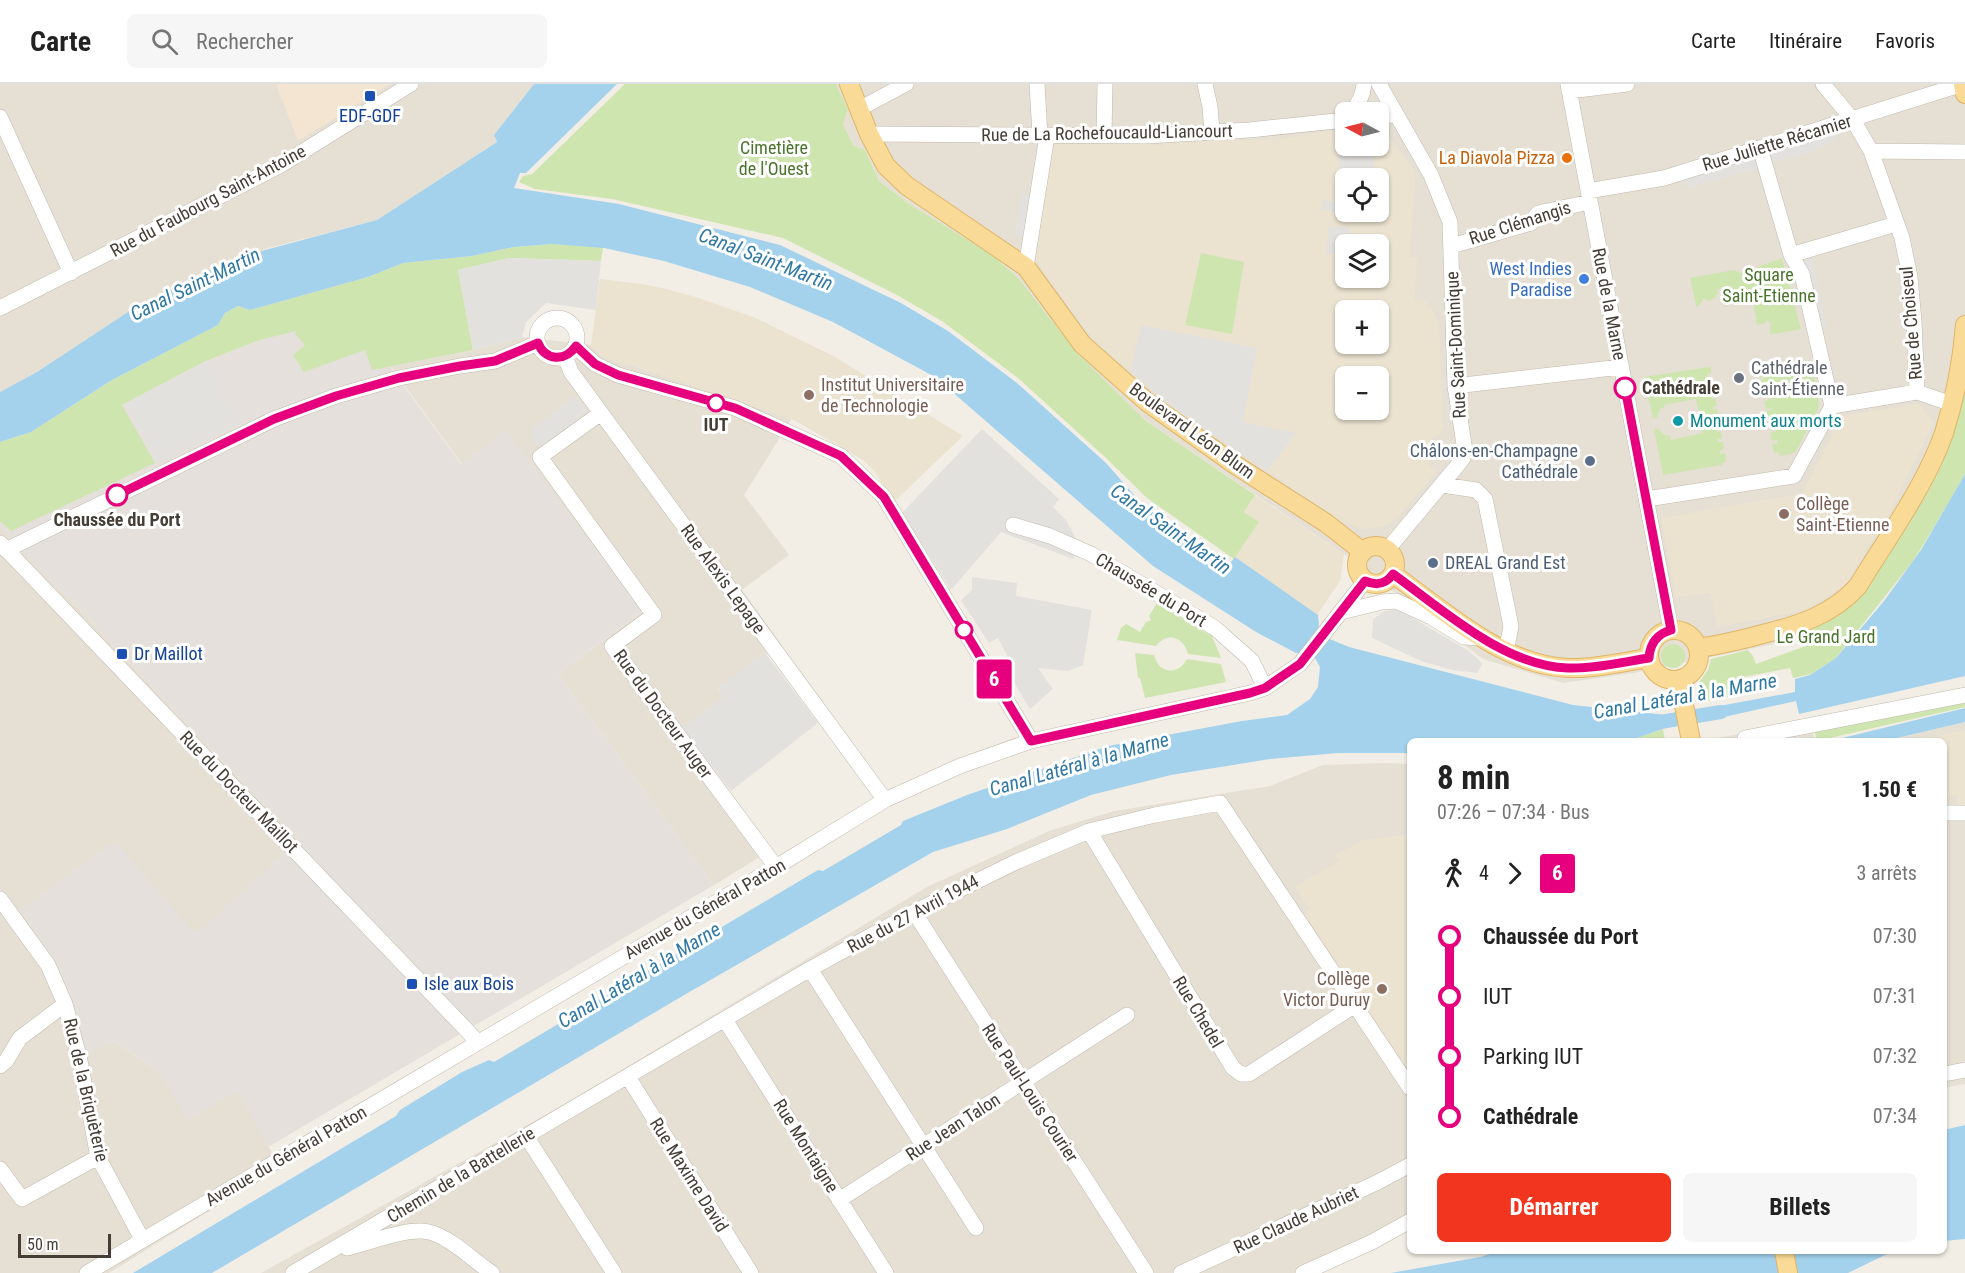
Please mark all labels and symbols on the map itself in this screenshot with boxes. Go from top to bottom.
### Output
marker: EDF-GDF [363,89,377,103]
north arrow [1335,102,1389,156]
place label: EDF-GDF [339,105,401,126]
street label: Rue Juliette Récamier [1700,110,1854,175]
street label: Rue de La Rochefoucauld-Liancourt [981,120,1233,145]
park label: Cimetière de l'Ouest [739,137,809,179]
street label: Rue du Faubourg Saint-Antoine [106,140,309,261]
place label: La Diavola Pizza [1439,147,1555,168]
marker: La Diavola Pizza [1560,151,1574,165]
street label: Rue Clémangis [1466,196,1573,249]
water label: Canal Saint-Martin [696,222,836,296]
water label: Canal Saint-Martin [126,242,264,326]
street label: Rue de la Marne [1588,246,1631,362]
place label: West Indies Paradise [1490,258,1572,300]
park label: Square Saint-Etienne [1722,264,1816,306]
street label: Rue de Choiseul [1895,265,1926,381]
street label: Rue Saint-Dominique [1441,271,1470,419]
marker: West Indies Paradise [1577,272,1591,286]
place label: Cathédrale Saint-Étienne [1751,357,1844,399]
marker: Cathédrale Saint-Étienne [1732,371,1746,385]
place label: Institut Universitaire de Technologie [821,374,964,416]
marker: Cathédrale [1614,377,1636,399]
place label: Cathédrale [1642,377,1720,398]
street label: Boulevard Léon Blum [1126,378,1259,483]
marker: Institut Universitaire de Technologie [802,388,816,402]
marker: IUT [707,394,725,412]
place label: Monument aux morts [1690,410,1842,431]
place label: IUT [704,414,729,435]
marker: Monument aux morts [1671,414,1685,428]
place label: Châlons-en-Champagne Cathédrale [1410,440,1578,482]
marker: Châlons-en-Champagne Cathédrale [1583,454,1597,468]
water label: Canal Saint-Martin [1106,479,1236,579]
marker: Chaussée du Port [106,484,128,506]
place label: Collège Saint-Etienne [1796,493,1889,535]
marker: Collège Saint-Etienne [1777,507,1791,521]
place label: Chaussée du Port [53,509,181,530]
street label: Rue Alexis Lepage [677,520,770,637]
street label: Chaussée du Port [1092,548,1210,631]
place label: DREAL Grand Est [1445,552,1566,573]
marker: DREAL Grand Est [1426,556,1440,570]
unlabelled marker [955,621,973,639]
park label: Le Grand Jard [1777,626,1875,647]
place label: Dr Maillot [134,643,203,664]
street label: Rue du Docteur Auger [610,645,717,783]
marker: Dr Maillot [115,647,129,661]
line badge: 6 [974,660,1014,698]
water label: Canal Latéral à la Marne [1591,668,1779,724]
street label: Rue du Docteur Maillot [176,726,303,857]
water label: Canal Latéral à la Marne [986,727,1172,801]
street label: Avenue du Général Patton [620,854,789,963]
street label: Rue du 27 Avril 1944 [844,870,982,957]
water label: Canal Latéral à la Marne [553,917,725,1033]
place label: Collège Victor Duruy [1283,968,1370,1010]
street label: Rue Chedel [1169,972,1228,1051]
place label: Isle aux Bois [424,973,514,994]
marker: Isle aux Bois [405,977,419,991]
marker: Collège Victor Duruy [1375,982,1389,996]
street label: Rue de la Briquèterie [60,1016,113,1164]
street label: Rue Paul-Louis Courier [978,1020,1083,1166]
street label: Rue Jean Talon [902,1088,1004,1165]
street label: Rue Montaigne [769,1095,843,1196]
street label: Avenue du Général Patton [201,1101,370,1210]
street label: Rue Maxime David [646,1114,733,1236]
street label: Chemin de la Battellerie [383,1122,538,1227]
street label: Rue Claude Aubriet [1230,1181,1362,1258]
scale bar [18,1231,111,1258]

